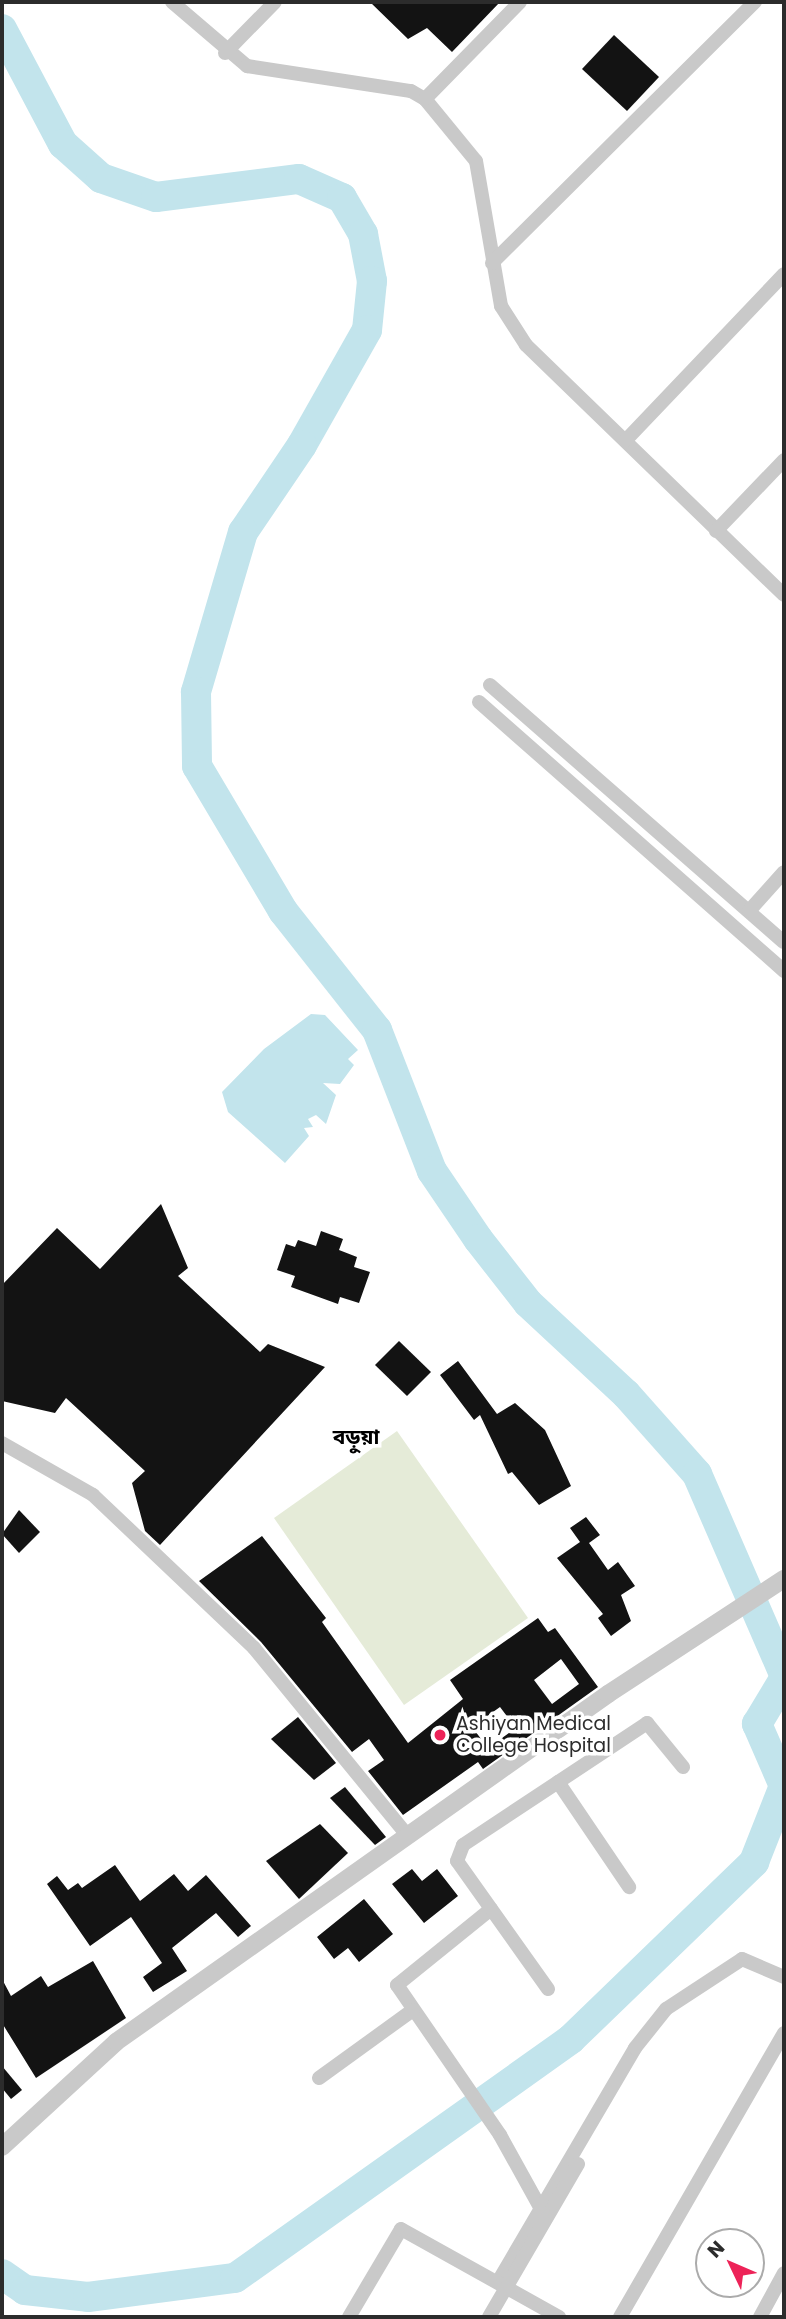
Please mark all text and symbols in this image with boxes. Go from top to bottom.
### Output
district label: বড়ুয়া [333,1424,379,1450]
place label: Ashiyan Medical College Hospital [456,1713,611,1757]
marker: Ashiyan Medical College Hospital [430,1725,450,1745]
north arrow [695,2228,765,2298]
text: N [701,2235,731,2264]

